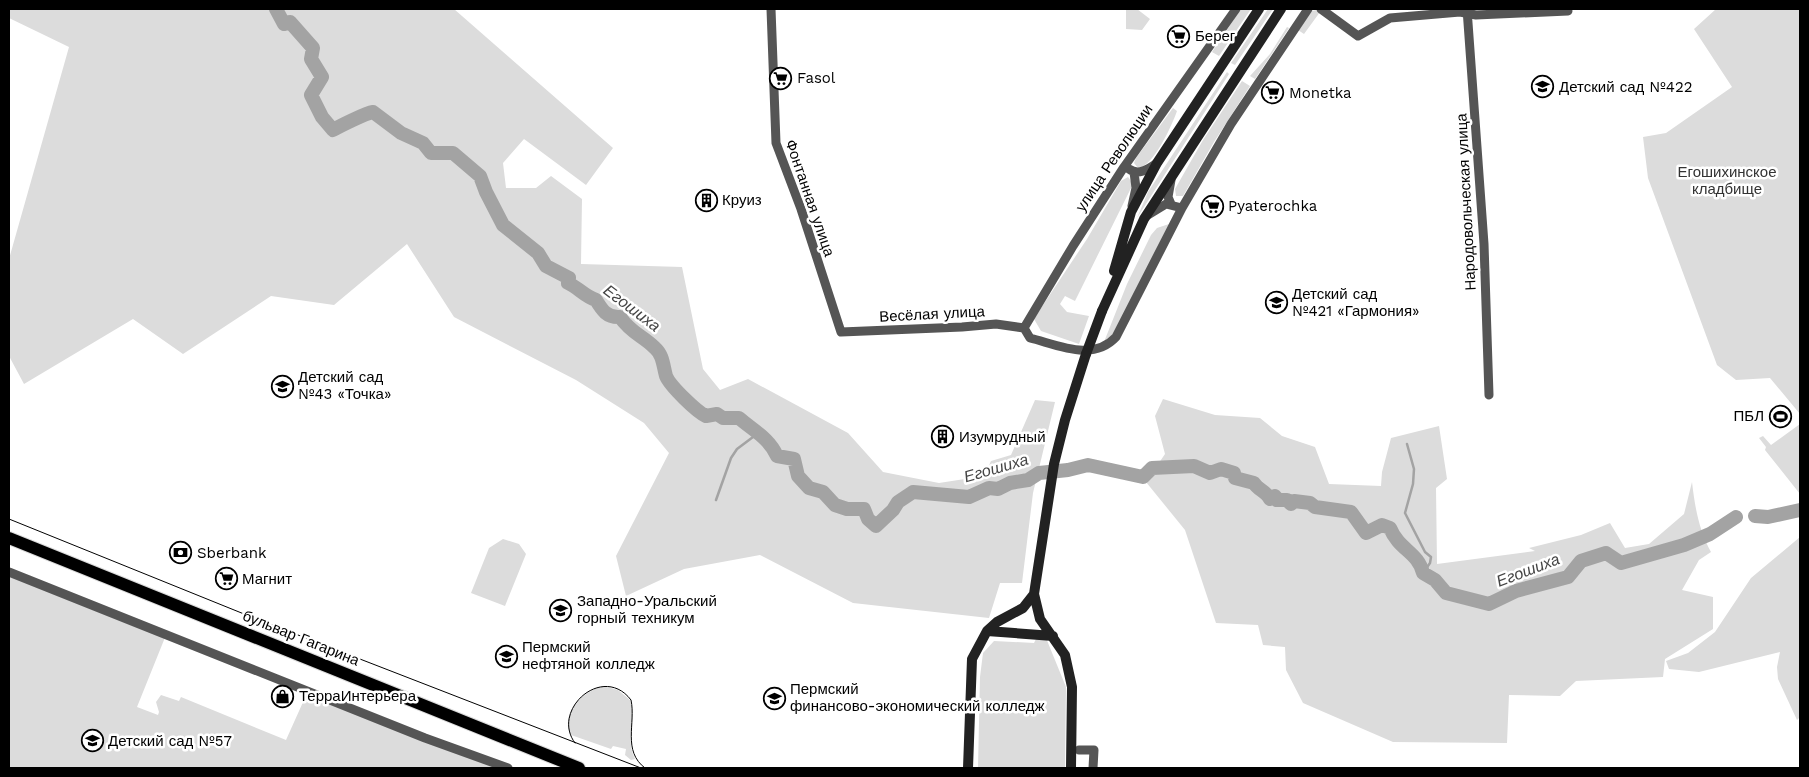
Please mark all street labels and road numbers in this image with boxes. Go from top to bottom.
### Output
street label: улица Революции [1072,101,1156,215]
street label: Народовольческая улица [1452,112,1480,291]
street label: Фонтанная улица [782,137,839,259]
street label: Весёлая улица [879,302,986,326]
street label: бульвар Гагарина [240,606,362,670]

